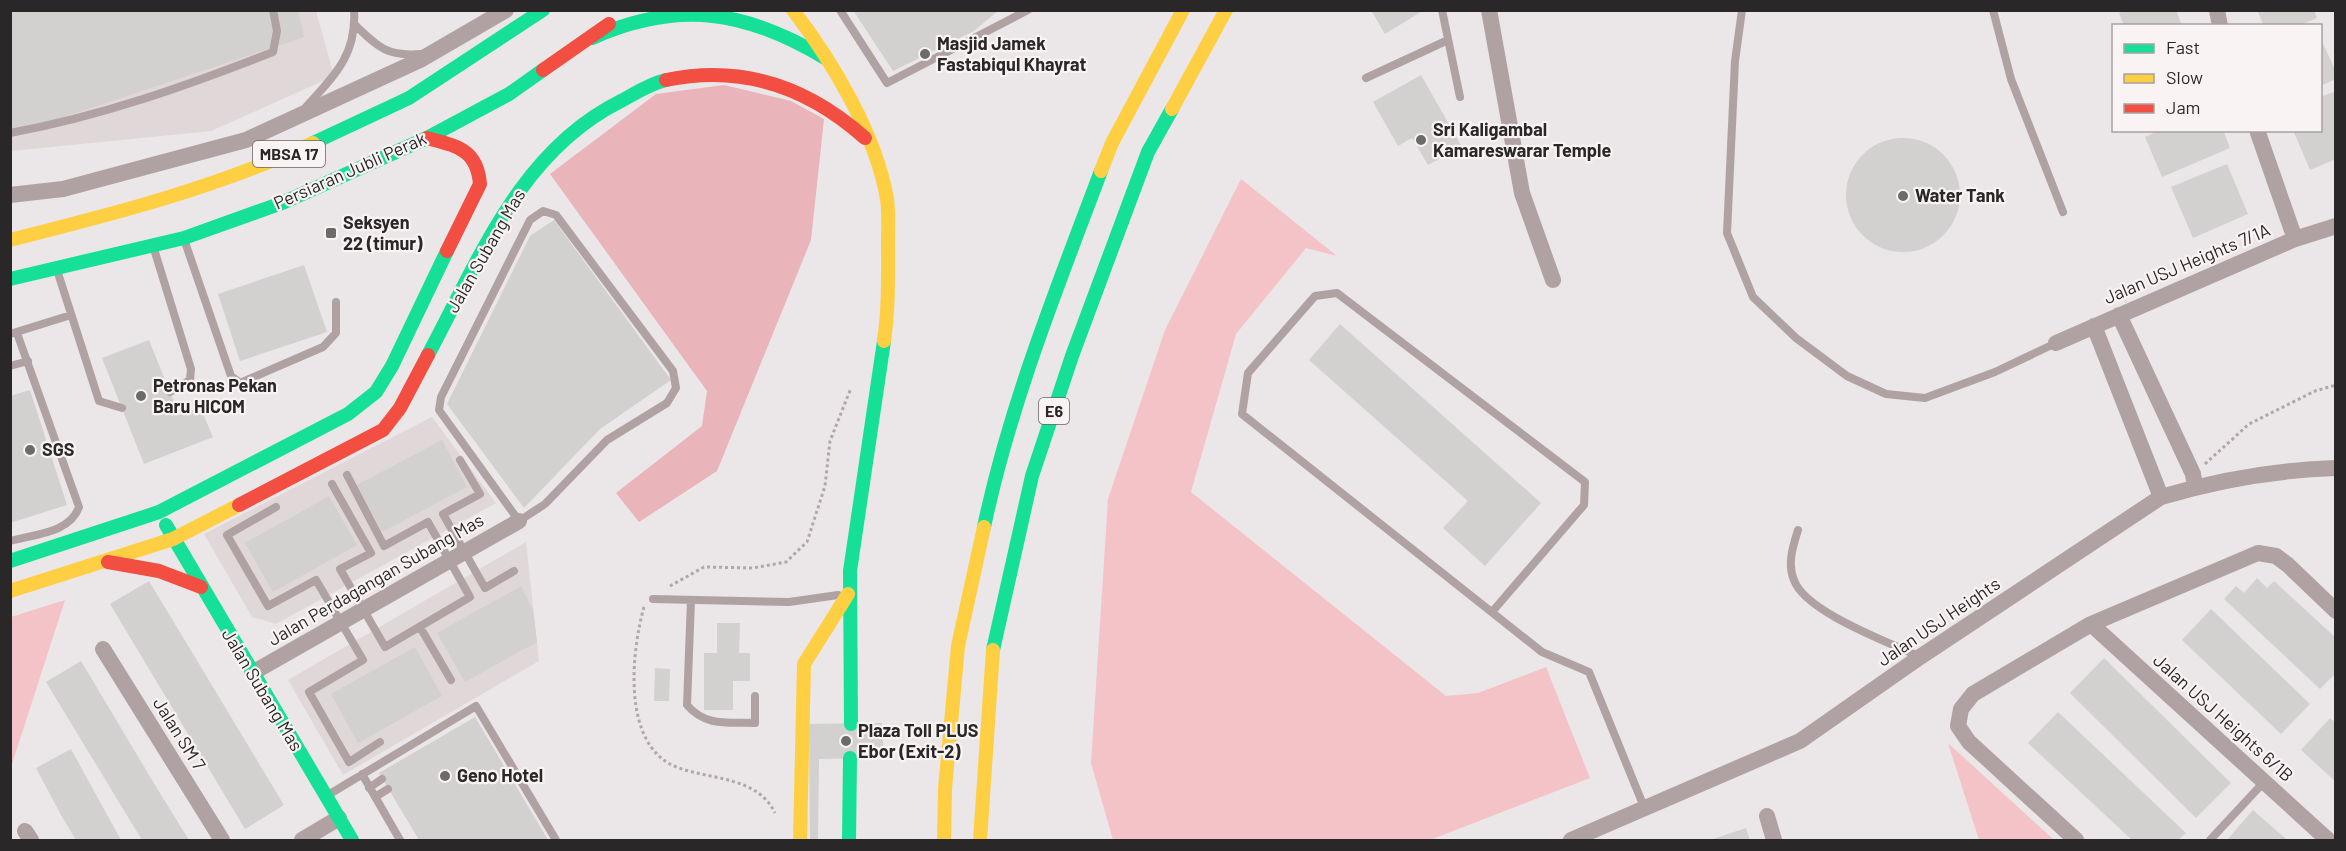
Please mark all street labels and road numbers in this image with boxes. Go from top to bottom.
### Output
street label: Persiaran Jubli Perak [270,127,429,214]
road number: MBSA 17 [253,141,325,167]
street label: Jalan Subang Mas [441,185,529,316]
street label: Jalan USJ Heights 7/1A [2100,218,2273,308]
road number: E6 [1039,398,1069,424]
street label: Jalan Perdagangan Subang Mas [264,508,487,650]
street label: Jalan USJ Heights [1873,572,2004,670]
street label: Jalan Subang Mas [218,624,308,755]
street label: Jalan USJ Heights 6/1B [2149,649,2298,786]
street label: Jalan SM 7 [149,693,211,774]

